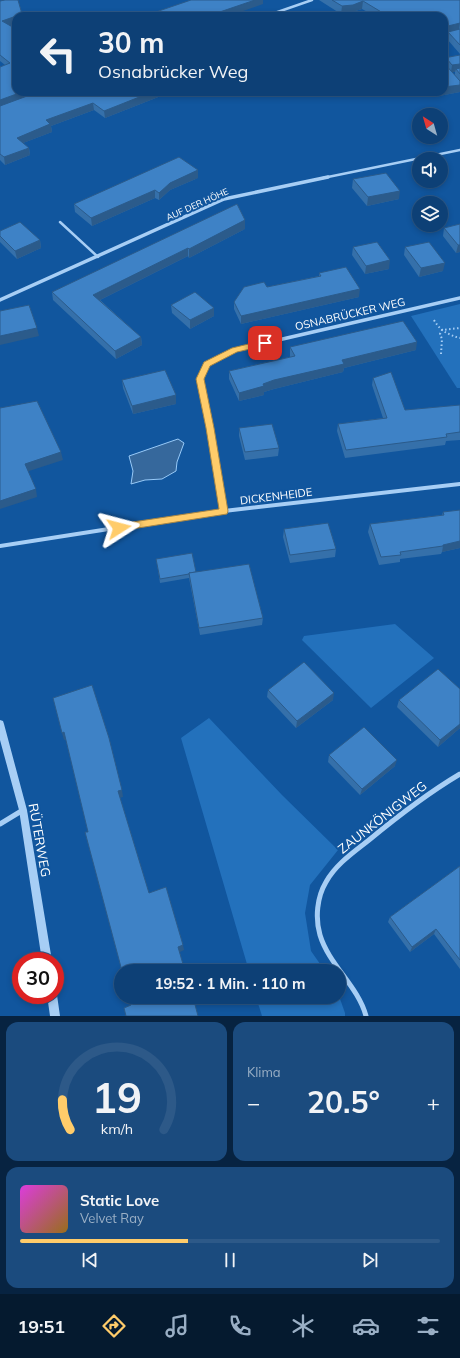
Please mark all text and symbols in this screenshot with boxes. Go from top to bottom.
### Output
text: 30 m [98,25,164,60]
icon: left [32,28,84,80]
text: Osnabrücker Weg [98,60,248,83]
north arrow [412,108,448,144]
map controls [412,108,448,232]
button: sound [412,152,448,188]
street label: AUF DER HÖHE [164,185,230,223]
button: layers [412,196,448,232]
street label: OSNABRÜCKER WEG [293,294,407,334]
pin [248,326,282,360]
icon: arrive [254,332,276,354]
street label: DICKENHEIDE [239,485,313,507]
position arrow [98,507,140,549]
street label: ZAUNKÖNIGWEG [334,777,430,857]
street label: RÜTERWEG [26,802,54,878]
speed limit sign: 30 [12,952,64,1004]
text: 19:52 · 1 Min. · 110 m [154,974,306,993]
text: Klima [247,1064,281,1080]
text: 19 [92,1070,141,1122]
text: 20.5° [307,1083,380,1121]
text: − [247,1089,260,1117]
text: + [427,1089,440,1117]
text: km/h [100,1119,133,1137]
text: Static Love [80,1191,159,1210]
text: Velvet Ray [80,1210,144,1226]
icon: previous [79,1249,101,1271]
icon: pause [219,1249,241,1271]
icon: next [359,1249,381,1271]
icon: directions [100,1312,128,1340]
icon: music [163,1312,191,1340]
icon: phone [226,1312,254,1340]
icon: climate [289,1312,317,1340]
icon: car [352,1312,380,1340]
icon: filters [414,1312,442,1340]
text: 19:51 [17,1315,65,1338]

